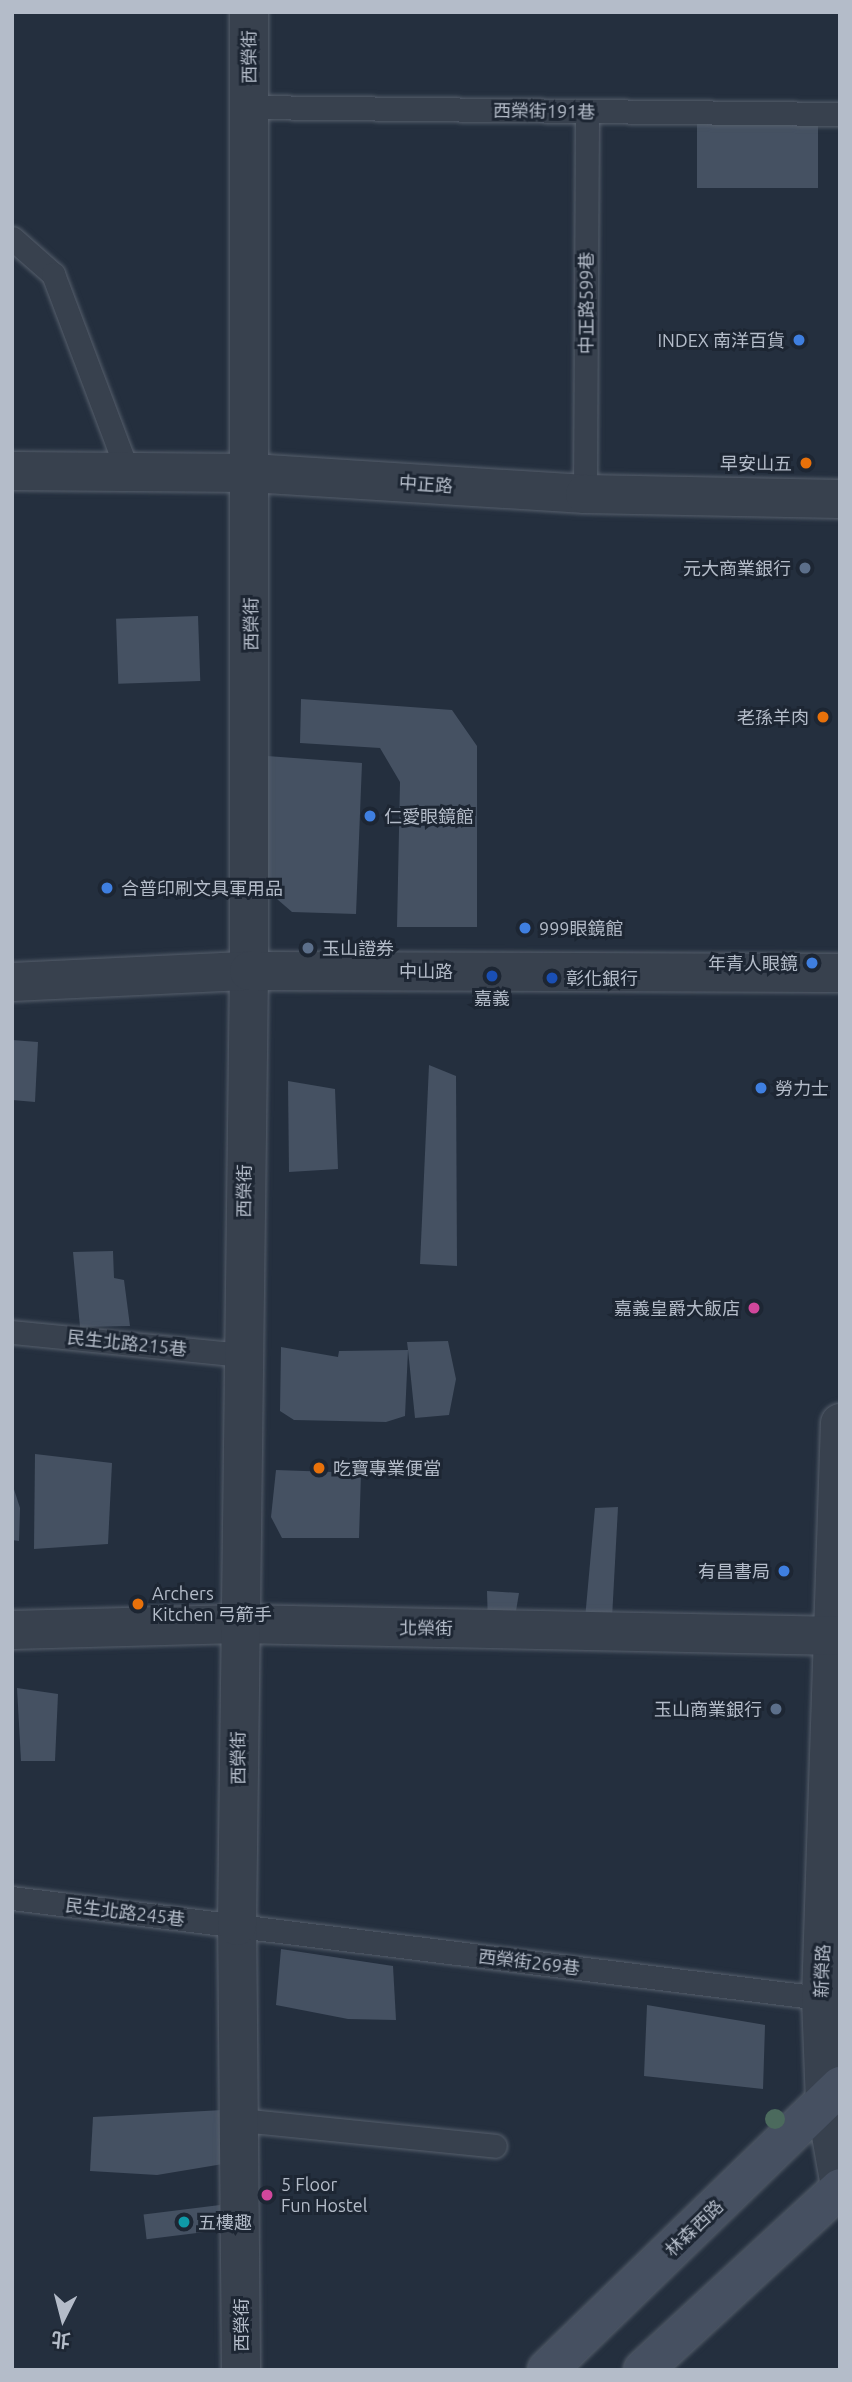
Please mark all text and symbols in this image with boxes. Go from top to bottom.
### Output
street label: 西榮街 [238,30,260,84]
street label: 西榮街191巷 [493,99,595,123]
street label: 中正路599巷 [575,252,597,354]
place label: INDEX 南洋百貨 [657,329,785,351]
marker: INDEX 南洋百貨 [791,332,807,348]
place label: 早安山五 [720,452,792,474]
marker: 早安山五 [798,455,814,471]
street label: 中正路 [398,471,454,497]
place label: 元大商業銀行 [683,557,791,579]
marker: 元大商業銀行 [797,560,813,576]
street label: 西榮街 [240,597,262,651]
place label: 老孫羊肉 [737,706,809,728]
marker: 老孫羊肉 [815,709,831,725]
place label: 仁愛眼鏡館 [384,805,474,827]
marker: 仁愛眼鏡館 [362,808,378,824]
place label: 合普印刷文具軍用品 [121,877,283,899]
marker: 合普印刷文具軍用品 [99,880,115,896]
place label: 999眼鏡館 [539,917,623,939]
marker: 999眼鏡館 [517,920,533,936]
place label: 玉山證券 [322,937,394,959]
marker: 玉山證券 [300,940,316,956]
place label: 年青人眼鏡 [708,952,798,974]
marker: 年青人眼鏡 [804,955,820,971]
street label: 中山路 [399,960,453,982]
place label: 彰化銀行 [566,967,638,989]
marker: 嘉義 [484,968,500,984]
marker: 彰化銀行 [544,970,560,986]
place label: 嘉義 [474,987,510,1009]
place label: 勞力士 [775,1077,829,1099]
marker: 勞力士 [753,1080,769,1096]
street label: 西榮街 [233,1164,255,1218]
place label: 嘉義皇爵大飯店 [614,1297,740,1319]
marker: 嘉義皇爵大飯店 [746,1300,762,1316]
street label: 民生北路215巷 [66,1326,188,1360]
place label: 吃寶專業便當 [333,1457,441,1479]
marker: 吃寶專業便當 [311,1460,327,1476]
place label: 有昌書局 [698,1560,770,1582]
marker: 有昌書局 [776,1563,792,1579]
place label: Archers Kitchen 弓箭手 [152,1583,272,1626]
marker: Archers Kitchen 弓箭手 [130,1596,146,1612]
street label: 北榮街 [399,1617,453,1639]
place label: 玉山商業銀行 [654,1698,762,1720]
marker: 玉山商業銀行 [768,1701,784,1717]
street label: 西榮街 [227,1731,249,1785]
street label: 民生北路245巷 [64,1894,186,1930]
street label: 新榮路 [810,1944,834,1998]
street label: 西榮街269巷 [477,1945,581,1979]
place label: 5 Floor Fun Hostel [281,2174,367,2216]
marker: 5 Floor Fun Hostel [259,2187,275,2203]
street label: 林森西路 [661,2195,727,2261]
place label: 五樓趣 [198,2211,252,2233]
marker: 五樓趣 [176,2214,192,2230]
north arrow [28,2284,98,2354]
street label: 西榮街 [230,2298,252,2352]
text: 北 [50,2328,71,2352]

